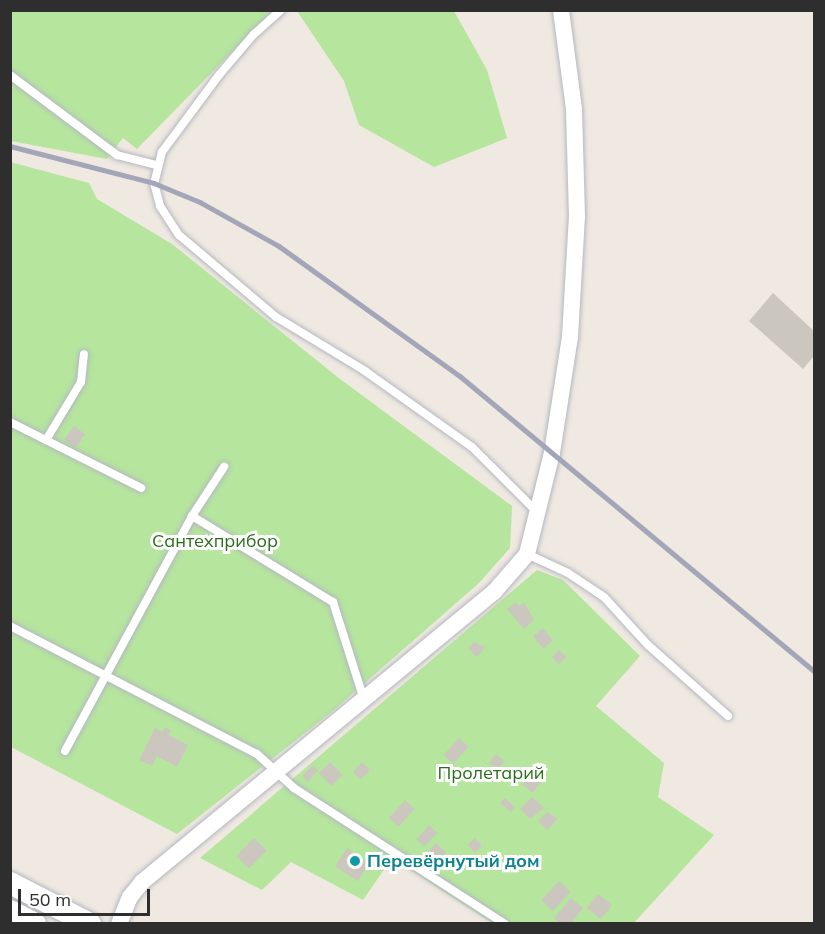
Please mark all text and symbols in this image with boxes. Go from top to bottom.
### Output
park label: Сантехприбор [152,530,278,552]
park label: Пролетарий [437,762,545,784]
place label: Перевёрнутый дом [367,850,540,872]
marker: Перевёрнутый дом [348,854,362,868]
scale bar [21,877,153,915]
text: 50 m [29,888,71,911]

